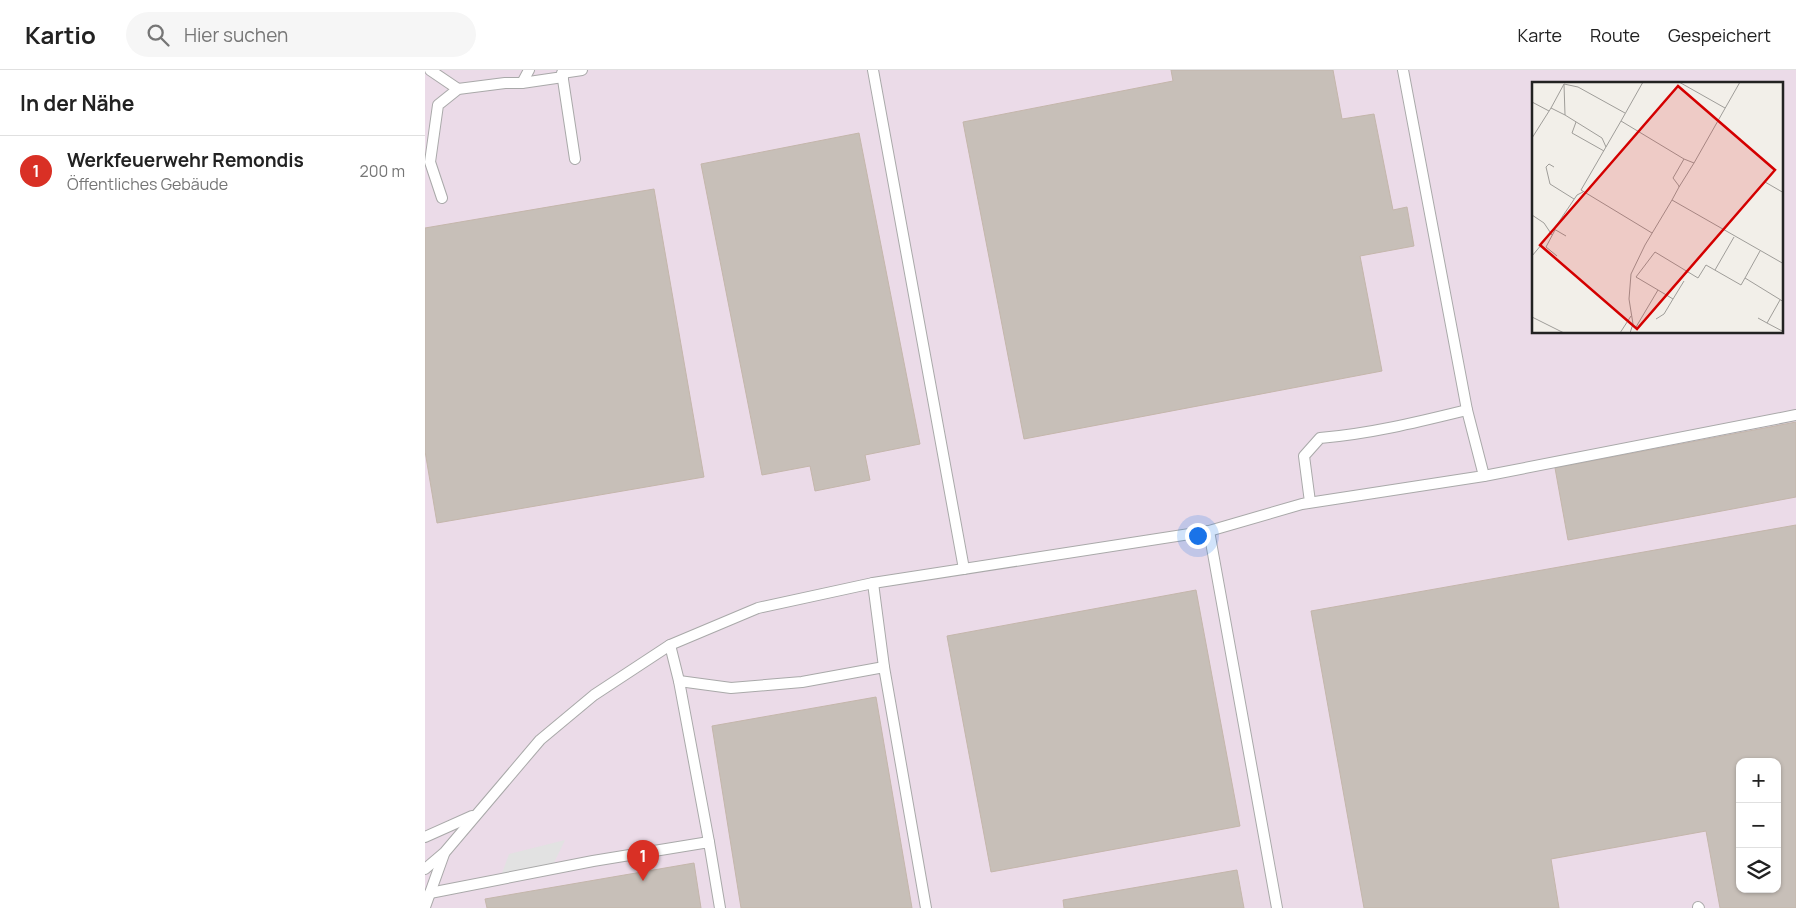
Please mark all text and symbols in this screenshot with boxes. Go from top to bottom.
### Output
search box [126,12,476,57]
text: Kartio [25,18,96,51]
icon: search [144,21,172,49]
text: Hier suchen [184,22,288,48]
text: Karte [1517,23,1562,47]
text: Route [1590,23,1640,47]
text: Gespeichert [1668,23,1771,47]
inset map [1532,82,1783,334]
text: In der Nähe [20,89,134,117]
text: Werkfeuerwehr Remondis [67,147,304,173]
text: 1 [32,160,40,182]
text: 200 m [360,160,405,182]
text: Öffentliches Gebäude [67,173,228,195]
your location [1185,523,1211,549]
map controls [1736,758,1781,893]
button: + [1736,758,1781,803]
button: − [1736,803,1781,848]
pin: 1 [627,840,659,881]
button: layers [1736,848,1781,893]

